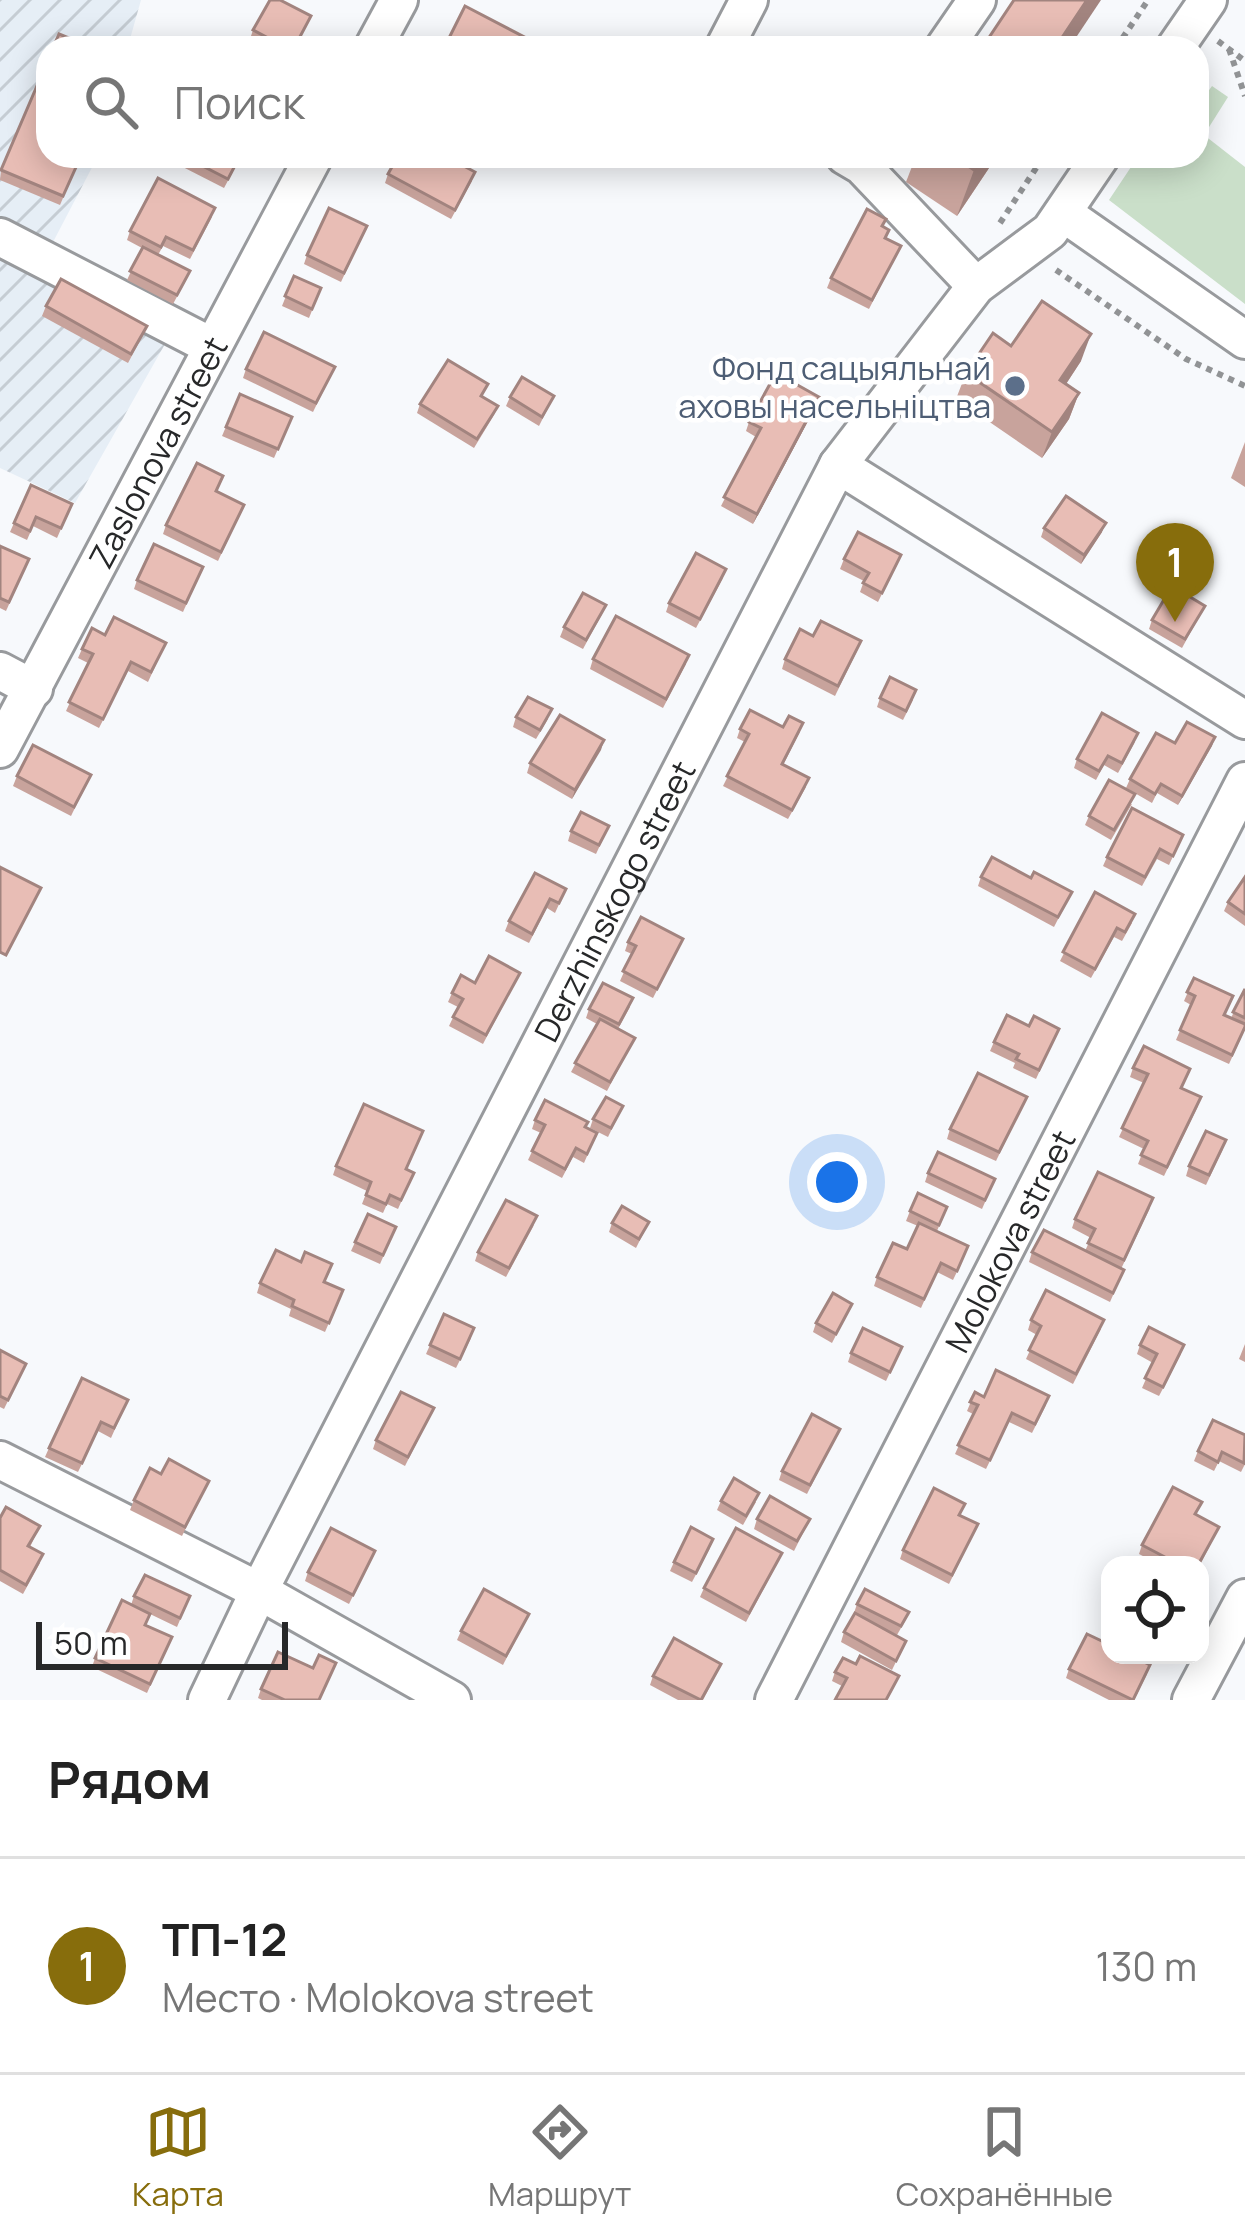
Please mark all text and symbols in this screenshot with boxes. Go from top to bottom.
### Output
search box [36,36,1209,168]
icon: search [78,69,144,135]
text: Поиск [174,71,305,133]
street label: Zaslonova street [77,328,237,576]
place label: Фонд сацыяльнай аховы насельніцтва [678,345,991,428]
marker: Фонд сацыяльнай аховы насельніцтва [1002,373,1028,399]
pin: 1 [1136,523,1214,622]
street label: Derzhinskogo street [523,752,705,1049]
street label: Molokova street [934,1122,1085,1360]
your location [807,1152,867,1212]
map controls [1101,1556,1209,1664]
button: locate [1101,1556,1209,1664]
scale bar [36,1616,288,1669]
text: 50 m [54,1620,128,1665]
text: Рядом [48,1744,211,1813]
text: ТП-12 [162,1908,287,1970]
text: 1 [78,1939,96,1993]
text: 130 m [1096,1939,1197,1993]
text: Место · Molokova street [162,1970,594,2024]
tab: Карта [132,2099,224,2216]
tab: Маршрут [488,2099,632,2216]
tab: Сохранённые [896,2099,1113,2216]

